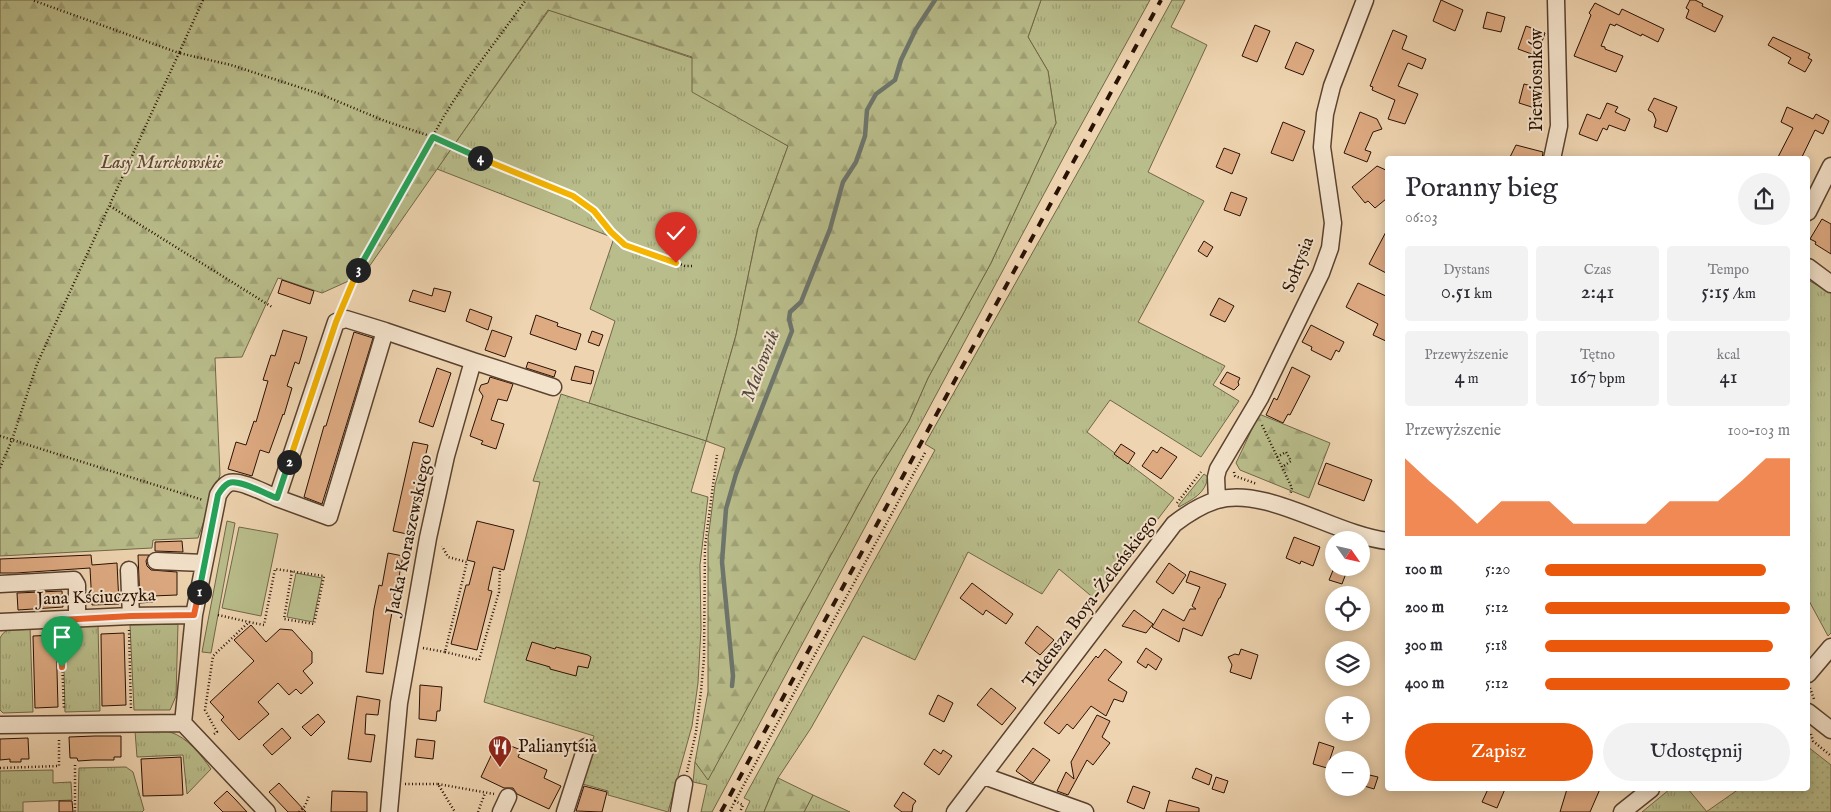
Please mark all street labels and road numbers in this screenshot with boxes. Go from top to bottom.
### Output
street label: Pierwiosnków [1526,27,1549,131]
street label: Sołtysia [1278,234,1320,296]
street label: Jacka Koraszewskiego [381,452,438,619]
street label: Tadeusza Boya-Żeleńskiego [1017,510,1164,693]
street label: Jana Kściuczyka [34,584,156,612]

